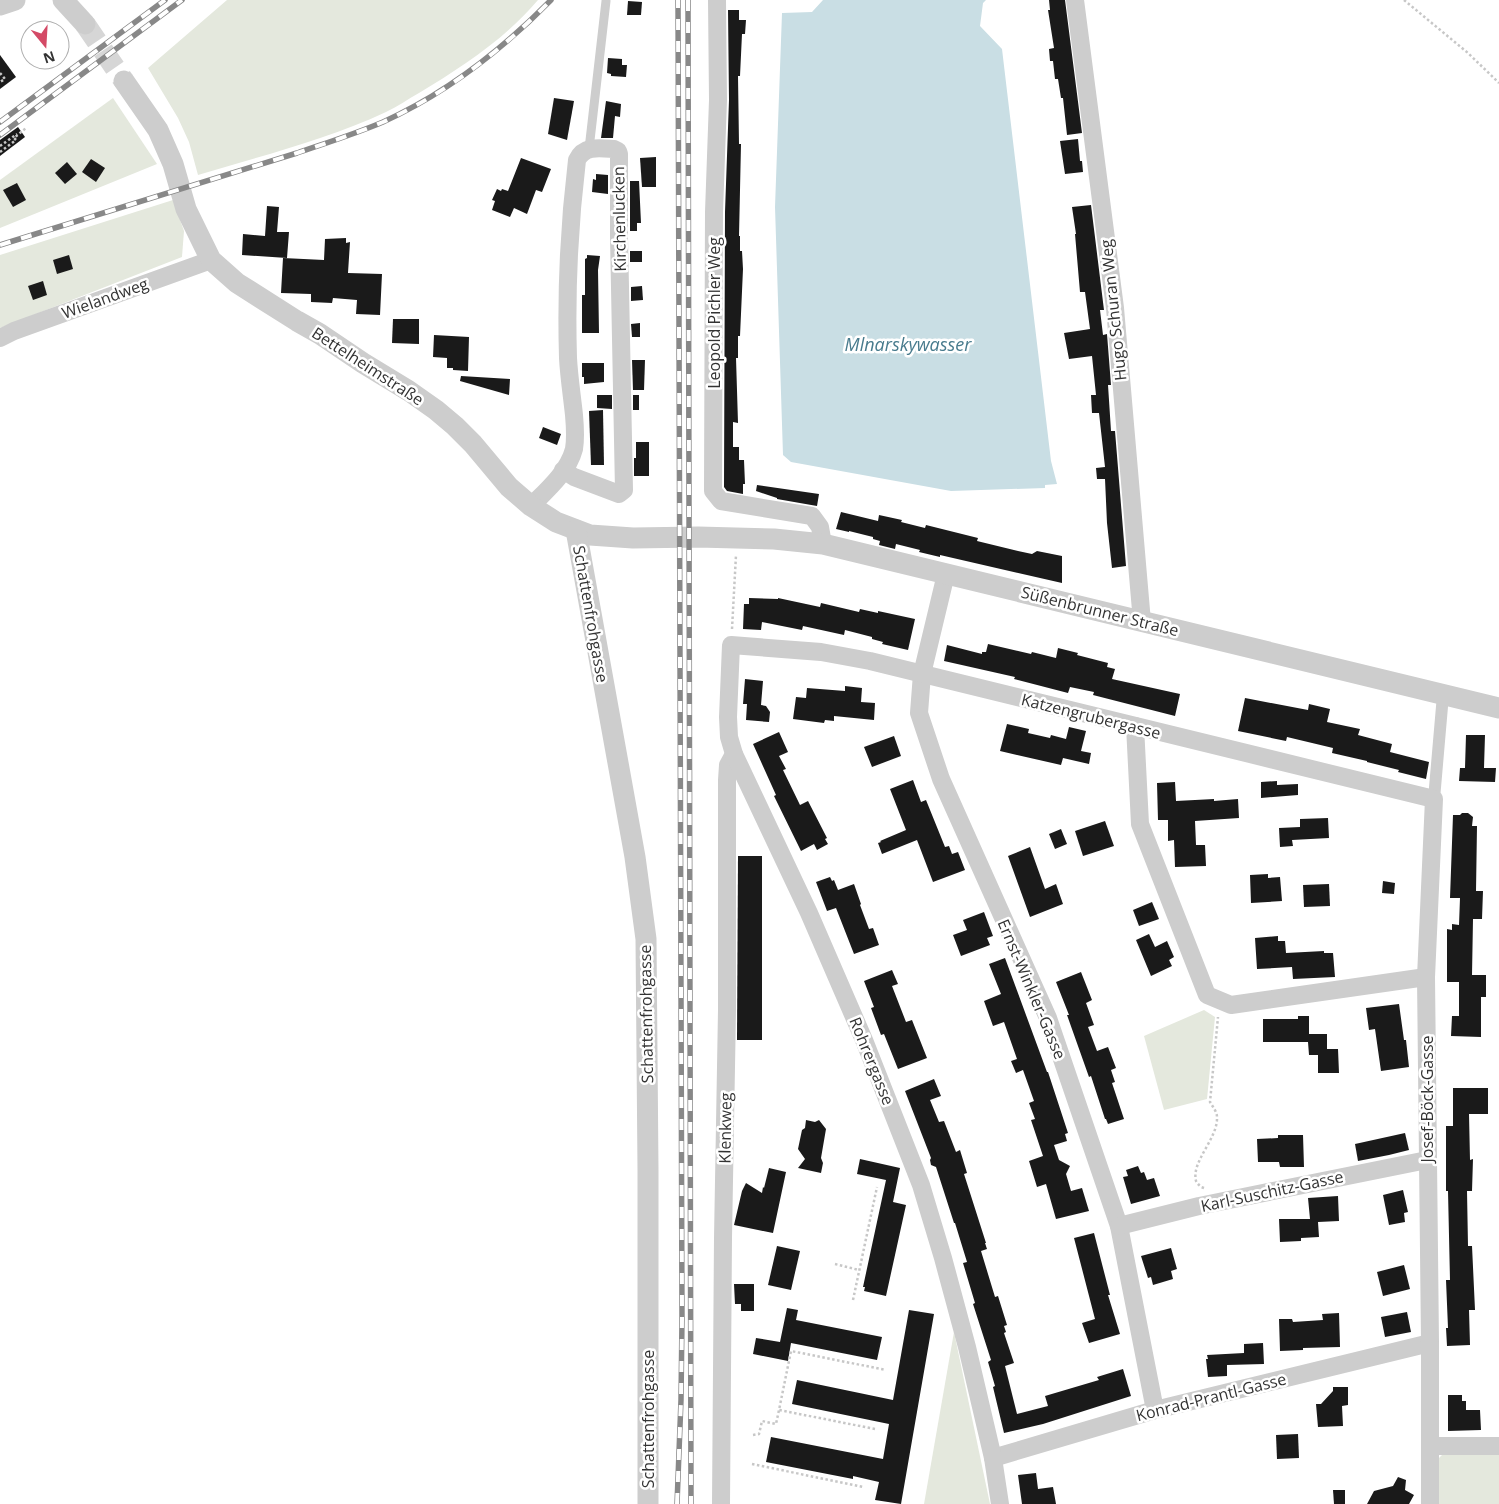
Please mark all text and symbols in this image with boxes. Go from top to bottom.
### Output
north arrow [20,20,70,70]
text: N [41,47,58,69]
street label: Kirchenlucken [607,166,631,272]
street label: Leopold Pichler Weg [703,237,725,389]
street label: Hugo Schuran Weg [1095,238,1131,382]
street label: Wielandweg [59,272,152,324]
street label: Bettelheimstraße [308,322,428,410]
water label: Mlnarskywasser [845,332,972,356]
street label: Schattenfrohgasse [568,544,614,684]
street label: Süßenbrunner Straße [1019,581,1181,641]
street label: Katzengrubergasse [1019,688,1163,744]
street label: Ernst-Winkler-Gasse [993,916,1071,1062]
street label: Schattenfrohgasse [634,945,658,1083]
street label: Rohrergasse [844,1014,900,1108]
street label: Josef-Böck-Gasse [1416,1035,1438,1165]
street label: Klenkweg [713,1092,737,1164]
street label: Karl-Suschitz-Gasse [1199,1165,1345,1217]
street label: Schattenfrohgasse [637,1350,659,1488]
street label: Konrad-Prantl-Gasse [1134,1368,1288,1426]

